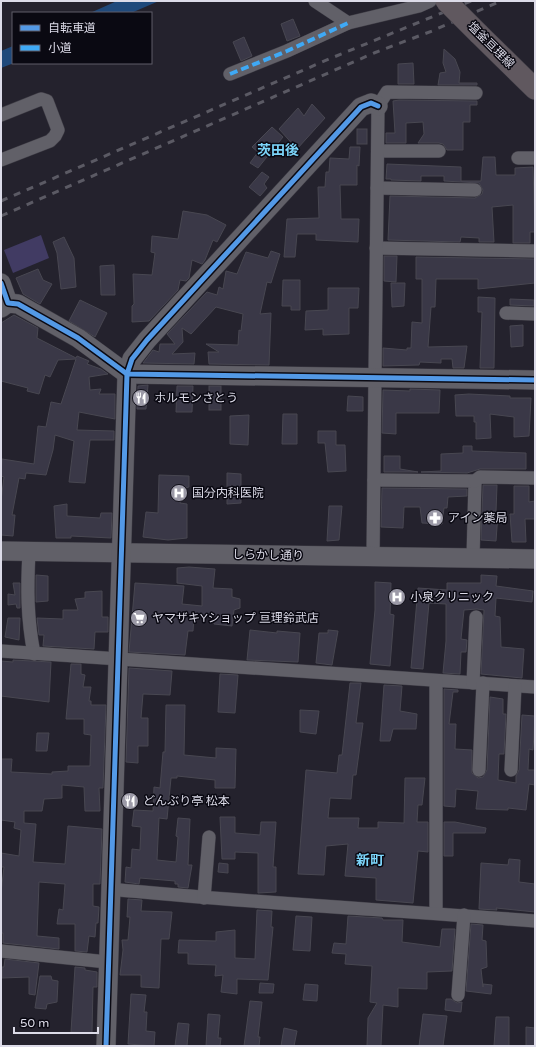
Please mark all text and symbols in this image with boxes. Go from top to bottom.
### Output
legend [12,12,152,64]
street label: 塩釜亘理線 [465,19,517,71]
text: 自転車道 [48,21,96,35]
text: 小道 [48,41,72,55]
district label: 茨田後 [257,142,299,159]
restaurant icon: ホルモンさとう [131,388,151,408]
place label: ホルモンさとう [154,391,238,405]
hospital icon: 国分内科医院 [169,483,189,503]
place label: 国分内科医院 [192,486,264,500]
pharmacy icon: アイン薬局 [425,508,445,528]
place label: アイン薬局 [448,511,507,525]
street label: しらかし通り [232,547,304,563]
hospital icon: 小泉クリニック [387,587,407,607]
place label: 小泉クリニック [410,590,494,604]
supermarket icon: ヤマザキYショップ 亘理鈴武店 [129,608,149,628]
place label: ヤマザキYショップ 亘理鈴武店 [152,611,319,625]
restaurant icon: どんぶり亭 松本 [120,791,140,811]
place label: どんぶり亭 松本 [143,794,230,808]
district label: 新町 [356,852,384,869]
scale bar [14,1009,98,1035]
text: 50 m [20,1016,49,1030]

